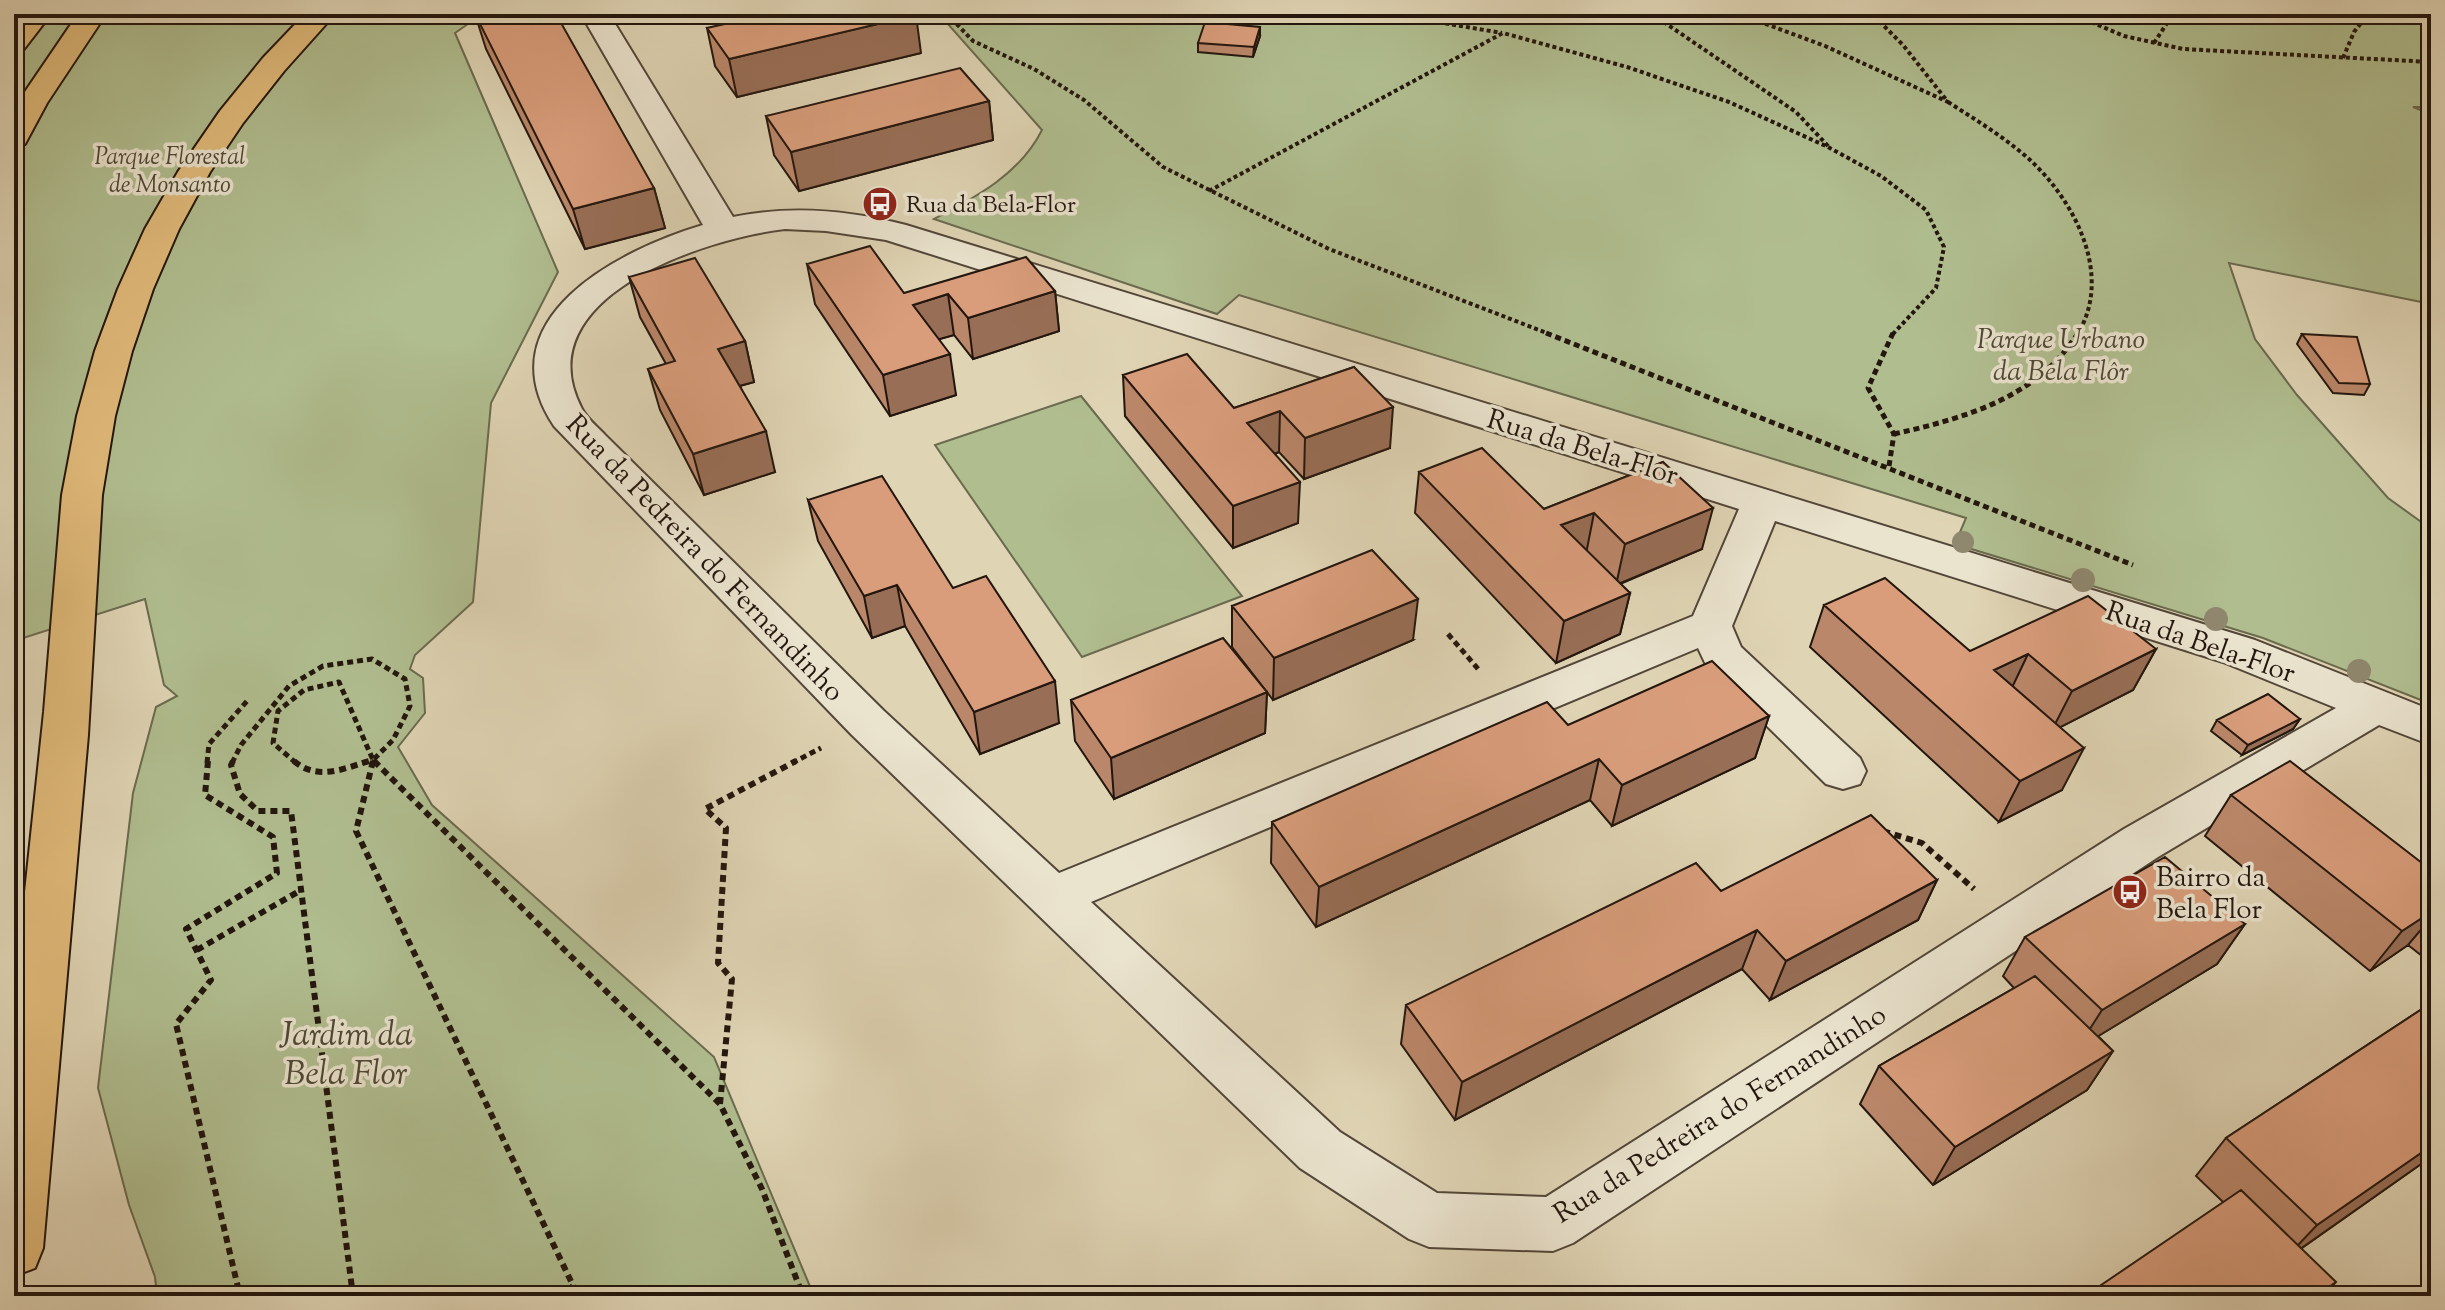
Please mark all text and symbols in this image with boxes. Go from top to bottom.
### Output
park label: Parque Florestal de Monsanto [94,141,246,203]
bus stop icon: Rua da Bela-Flor [861,185,899,223]
place label: Rua da Bela-Flor [906,189,1076,223]
park label: Parque Urbano da Bela Flôr [1977,321,2145,393]
street label: Rua da Bela-Flor [1481,401,1683,497]
street label: Rua da Pedreira do Fernandinho [555,406,852,712]
street label: Rua da Bela-Flor [2100,593,2301,695]
place label: Bairro da Bela Flor [2156,859,2265,931]
bus stop icon: Bairro da Bela Flor [2111,873,2149,911]
street label: Rua da Pedreira do Fernandinho [1546,996,1895,1235]
park label: Jardim da Bela Flor [278,1012,413,1100]

